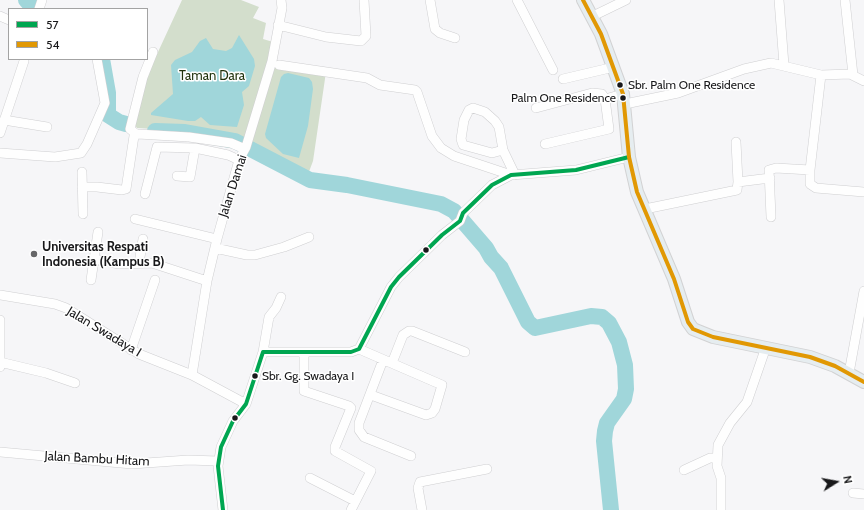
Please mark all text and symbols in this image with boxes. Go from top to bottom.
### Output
legend [8,8,148,60]
text: 57 [46,17,59,32]
text: 54 [46,37,59,52]
park label: Taman Dara [179,68,245,84]
place label: Sbr. Palm One Residence [628,78,755,92]
marker: Sbr. Palm One Residence [615,80,625,90]
place label: Palm One Residence [511,91,616,105]
marker: Palm One Residence [618,93,628,103]
street label: Jalan Damai [216,153,250,219]
place label: Universitas Respati Indonesia (Kampus B) [42,239,165,270]
unlabelled marker [421,245,431,255]
marker: Universitas Respati Indonesia (Kampus B) [29,249,39,259]
street label: Jalan Swadaya I [64,304,144,360]
place label: Sbr. Gg. Swadaya I [262,369,354,383]
marker: Sbr. Gg. Swadaya I [250,371,260,381]
unlabelled marker [230,413,240,423]
street label: Jalan Bambu Hitam [44,448,150,470]
north arrow [816,462,856,502]
text: N [840,475,855,485]

